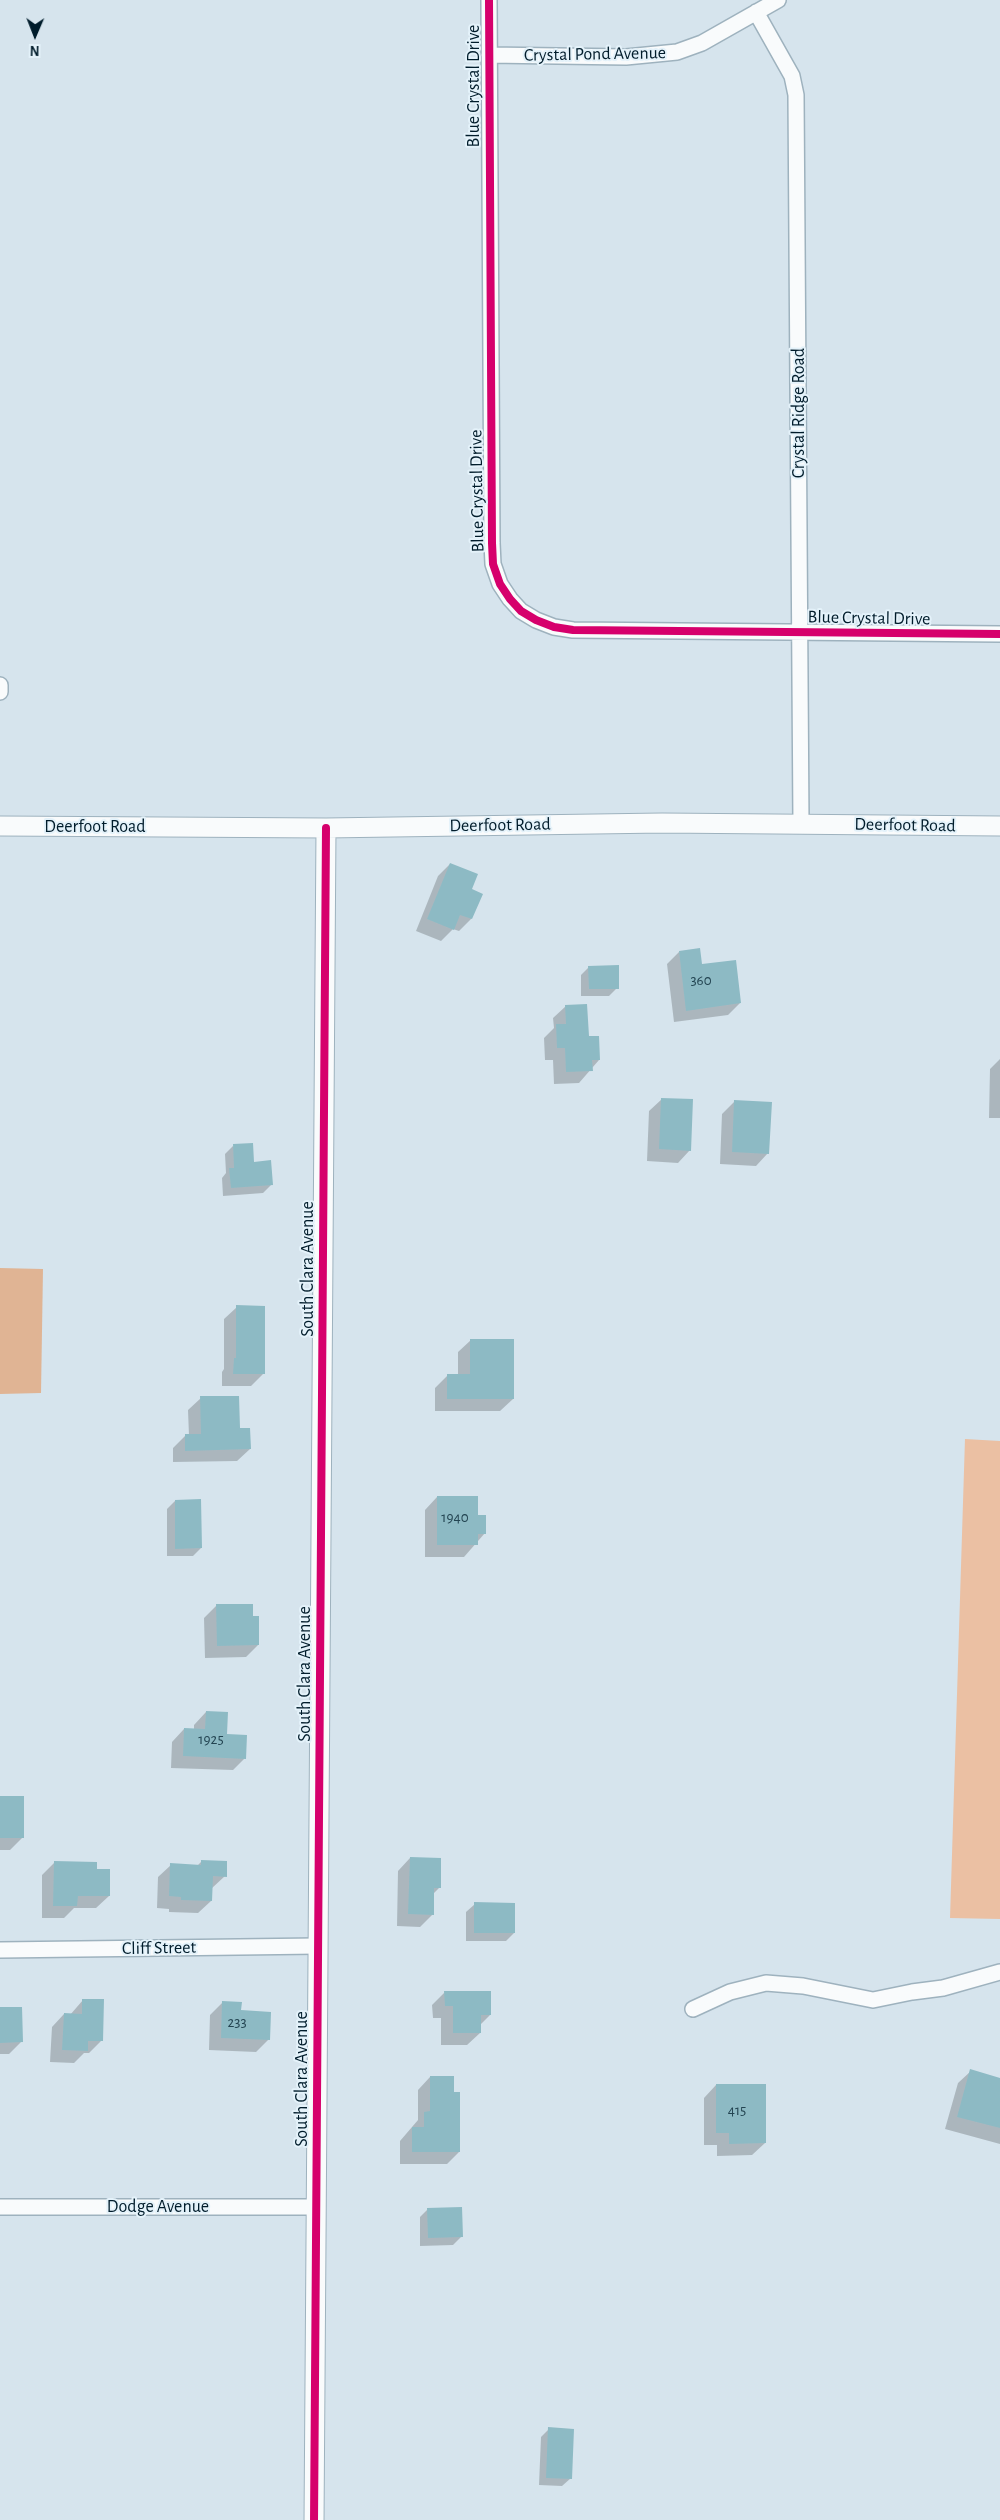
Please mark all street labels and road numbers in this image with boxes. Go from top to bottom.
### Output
street label: Blue Crystal Drive [463,25,485,147]
street label: Crystal Pond Avenue [524,42,666,66]
street label: Crystal Ridge Road [788,348,810,478]
street label: Blue Crystal Drive [465,429,489,553]
street label: Blue Crystal Drive [807,606,931,630]
street label: Deerfoot Road [449,813,551,837]
street label: Deerfoot Road [854,813,956,837]
street label: Deerfoot Road [44,816,146,838]
street label: South Clara Avenue [297,1201,319,1337]
street label: South Clara Avenue [294,1606,316,1742]
street label: Cliff Street [122,1937,196,1959]
street label: South Clara Avenue [291,2011,313,2147]
street label: Dodge Avenue [107,2196,209,2218]

